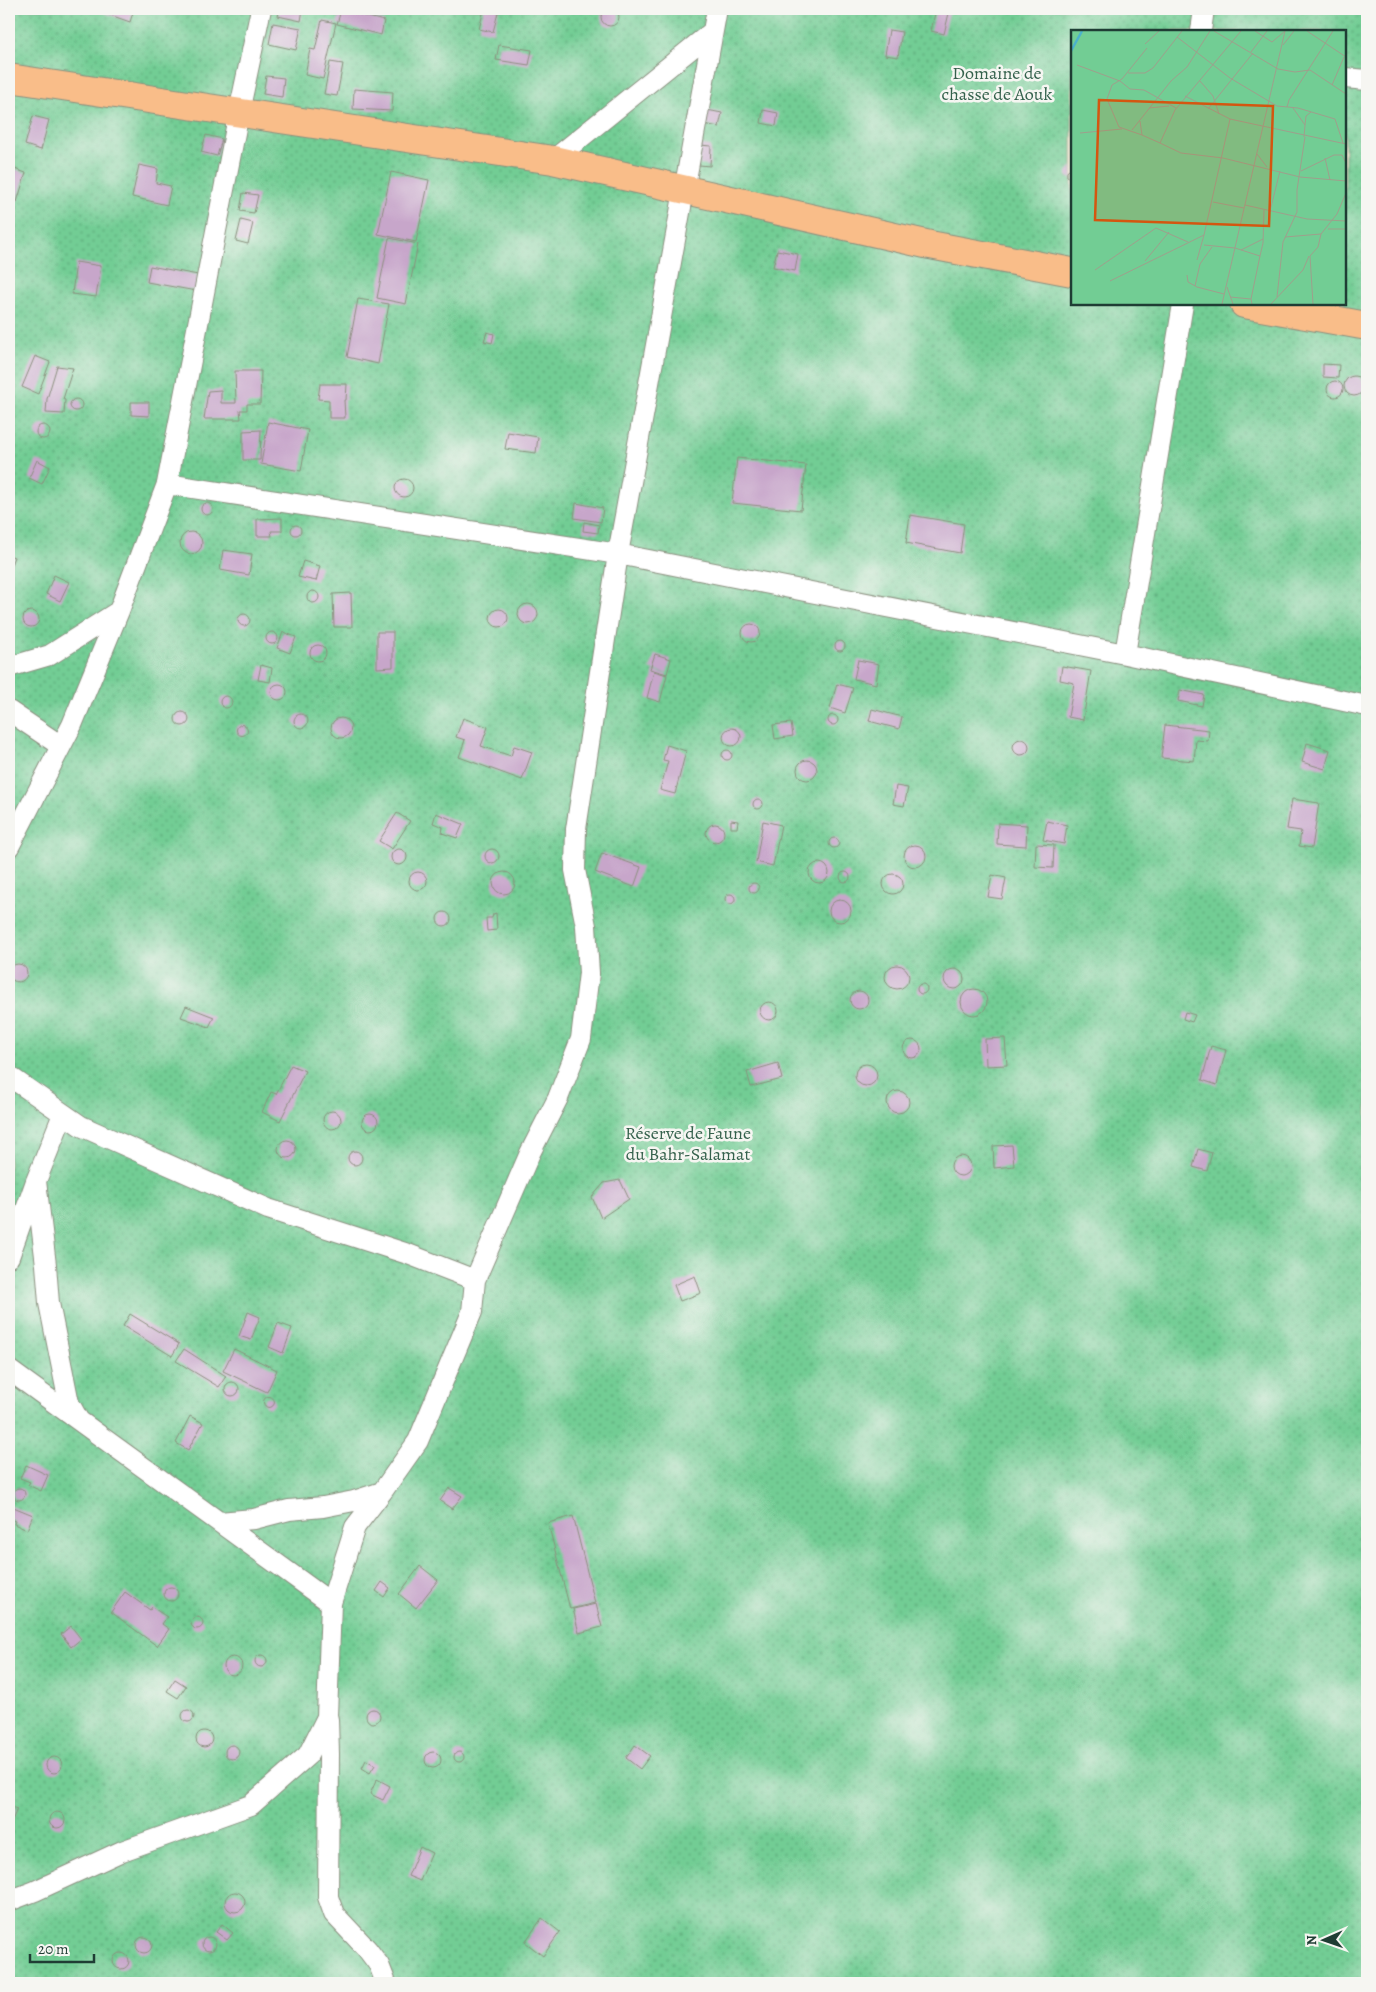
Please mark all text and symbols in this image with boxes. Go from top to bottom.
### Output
inset map [1071,30,1346,305]
park label: Domaine de chasse de Aouk [942,61,1053,106]
park label: Réserve de Faune du Bahr-Salamat [625,1121,751,1166]
north arrow [1298,1914,1348,1964]
scale bar [30,1932,94,1964]
text: N [1302,1935,1321,1946]
text: 20 m [38,1939,69,1959]

